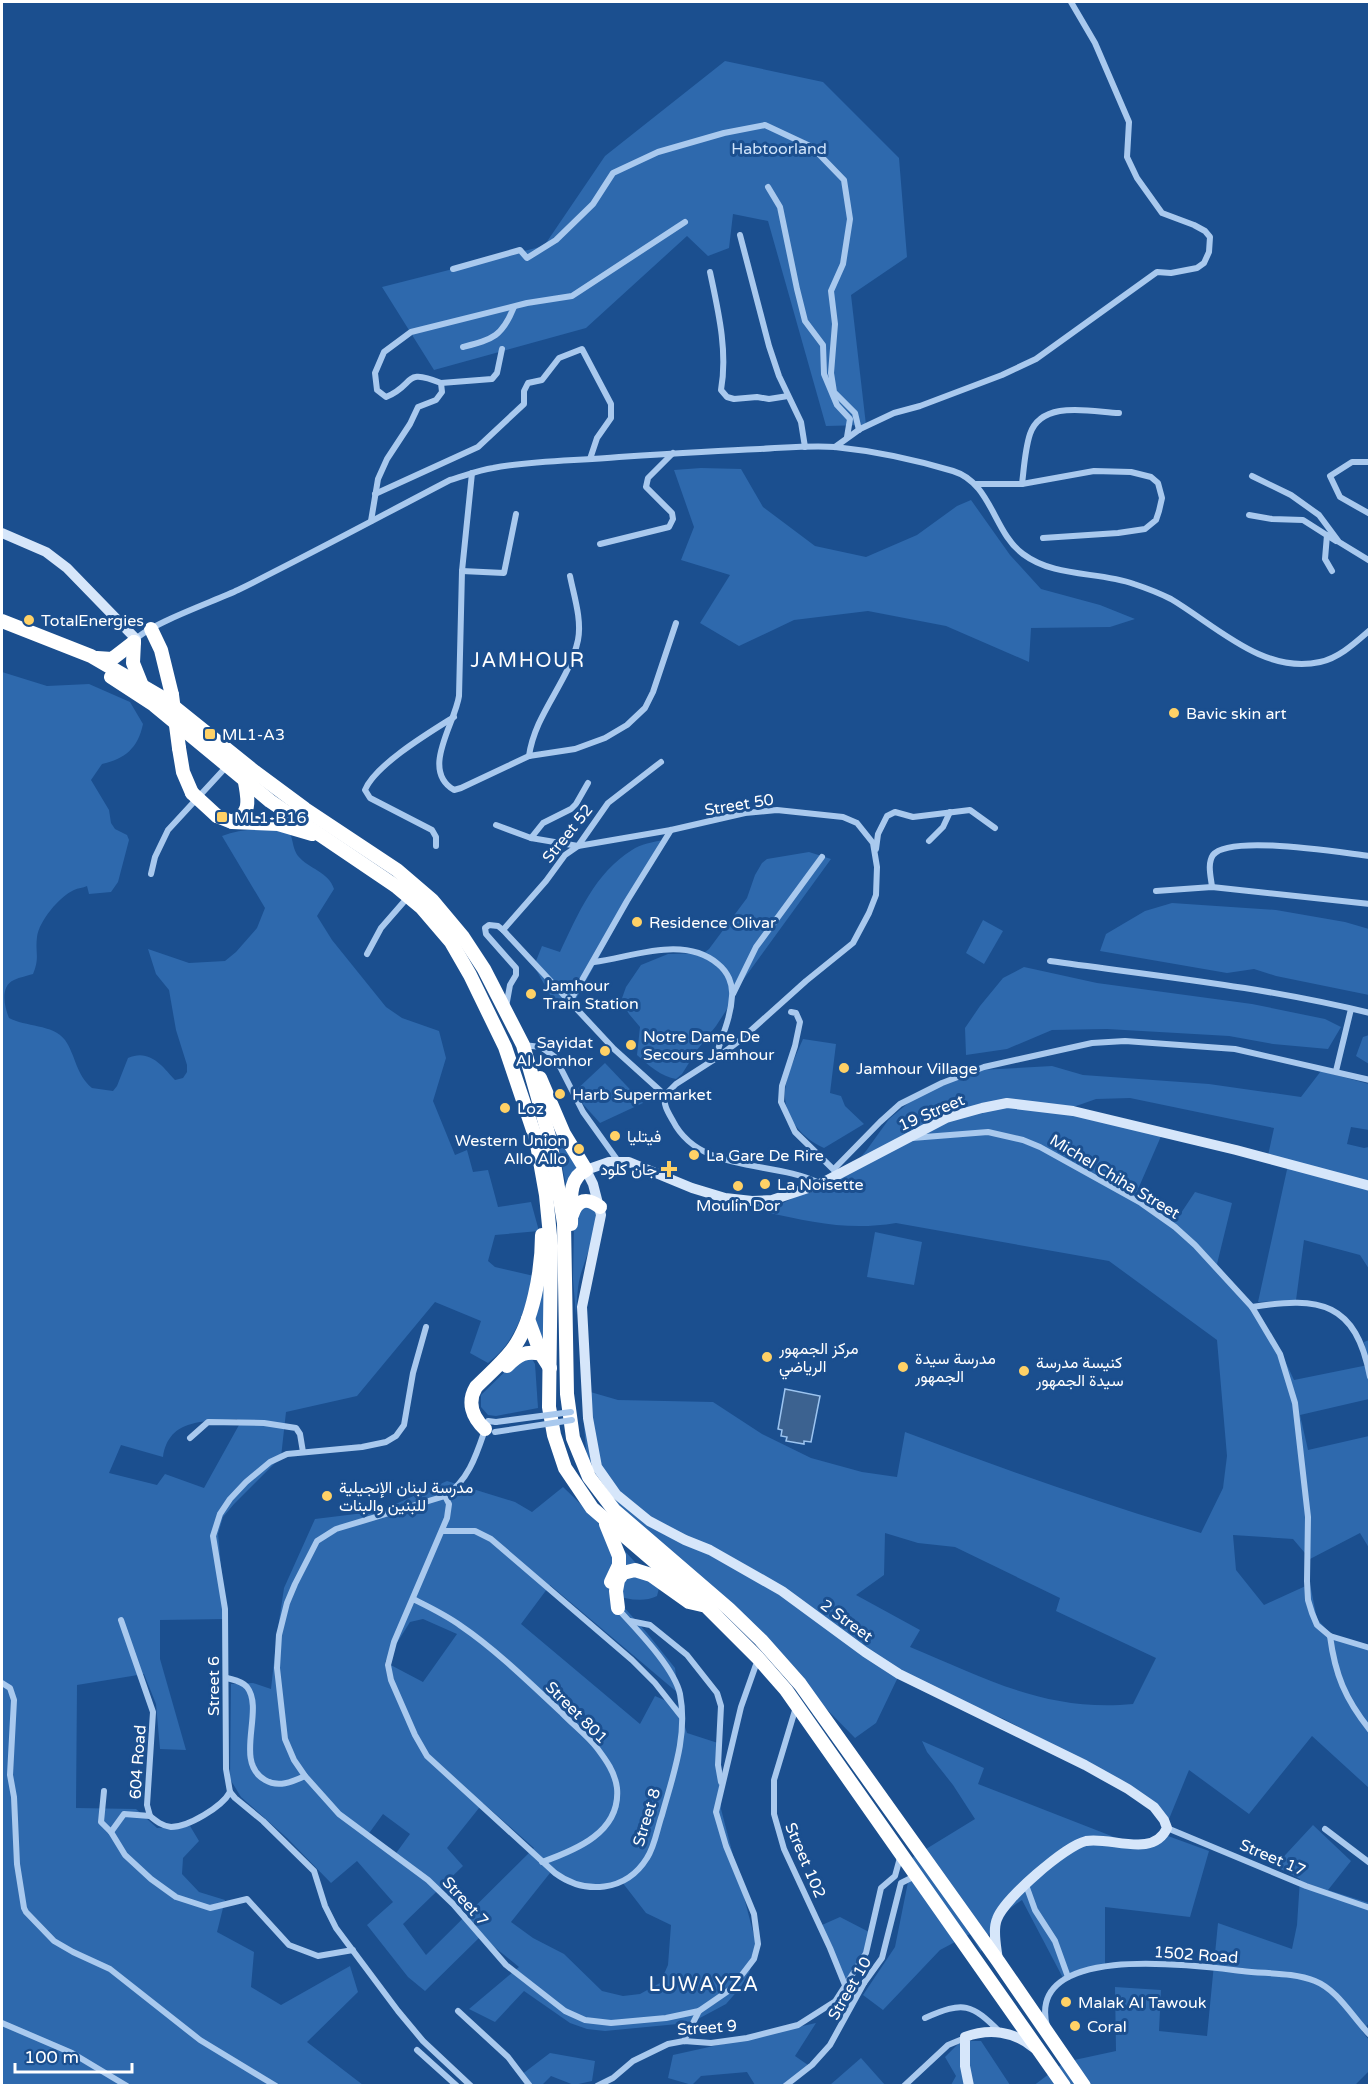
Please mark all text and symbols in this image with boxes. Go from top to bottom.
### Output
park label: Habtoorland [731,139,827,159]
place label: TotalEnergies [41,611,144,631]
marker: TotalEnergies [22,613,36,627]
district label: JAMHOUR [471,649,585,673]
place label: Bavic skin art [1186,704,1287,724]
marker: Bavic skin art [1167,706,1181,720]
place label: ML1-A3 [222,725,285,745]
marker: ML1-A3 [203,727,217,741]
street label: Street 50 [703,790,775,820]
street label: Street 52 [538,800,598,867]
place label: ML1-B16 [234,808,306,828]
marker: ML1-B16 [215,810,229,824]
place label: Residence Olivar [649,913,777,933]
marker: Residence Olivar [630,915,644,929]
place label: Jamhour Train Station [543,976,639,1014]
marker: Jamhour Train Station [524,987,538,1001]
place label: Notre Dame De Secours Jamhour [643,1027,775,1065]
place label: Sayidat Al Jomhor [516,1033,594,1071]
marker: Notre Dame De Secours Jamhour [624,1038,638,1052]
marker: Sayidat Al Jomhor [598,1044,612,1058]
place label: Jamhour Village [856,1059,978,1079]
marker: Jamhour Village [837,1061,851,1075]
place label: Harb Supermarket [572,1085,712,1105]
marker: Harb Supermarket [553,1087,567,1101]
street label: 19 Street [895,1090,968,1136]
place label: Loz [517,1099,544,1119]
marker: Loz [498,1101,512,1115]
place label: فيتليا [627,1127,661,1147]
marker: فيتليا [608,1129,622,1143]
street label: Michel Chiha Street [1046,1130,1183,1224]
place label: Western Union Allo Allo [455,1131,567,1169]
marker: Western Union Allo Allo [572,1142,586,1156]
place label: La Gare De Rire [706,1146,824,1166]
marker: La Gare De Rire [687,1148,701,1162]
place label: جان كلود [600,1160,657,1180]
marker: جان كلود [662,1162,676,1176]
place label: La Noisette [777,1175,864,1195]
marker: La Noisette [758,1177,772,1191]
marker: Moulin Dor [731,1179,745,1193]
place label: Moulin Dor [696,1196,781,1216]
place label: مركز الجمهور الرياضي [778,1339,859,1380]
place label: مدرسة سيدة الجمهور [914,1349,996,1387]
marker: مركز الجمهور الرياضي [760,1350,774,1364]
place label: كنيسة مدرسة سيدة الجمهور [1035,1353,1124,1391]
marker: مدرسة سيدة الجمهور [896,1360,910,1374]
marker: كنيسة مدرسة سيدة الجمهور [1017,1364,1031,1378]
place label: مدرسة لبنان الإنجيلية للبنين والبنات [339,1478,473,1516]
marker: مدرسة لبنان الإنجيلية للبنين والبنات [320,1489,334,1503]
street label: 2 Street [816,1595,877,1647]
street label: Street 6 [204,1656,224,1716]
street label: Street 801 [541,1677,612,1748]
street label: 604 Road [125,1724,151,1800]
street label: Street 8 [629,1786,665,1849]
street label: Street 102 [780,1820,830,1901]
street label: Street 17 [1236,1835,1309,1881]
street label: Street 7 [438,1873,493,1931]
street label: 1502 Road [1153,1942,1239,1968]
street label: Street 10 [824,1953,876,2024]
district label: LUWAYZA [648,1973,760,1997]
place label: Malak Al Tawouk [1078,1993,1207,2013]
marker: Malak Al Tawouk [1059,1995,1073,2009]
street label: Street 9 [676,2016,738,2040]
place label: Coral [1087,2017,1127,2037]
marker: Coral [1068,2019,1082,2033]
scale bar [15,2036,132,2074]
text: 100 m [24,2046,79,2068]

